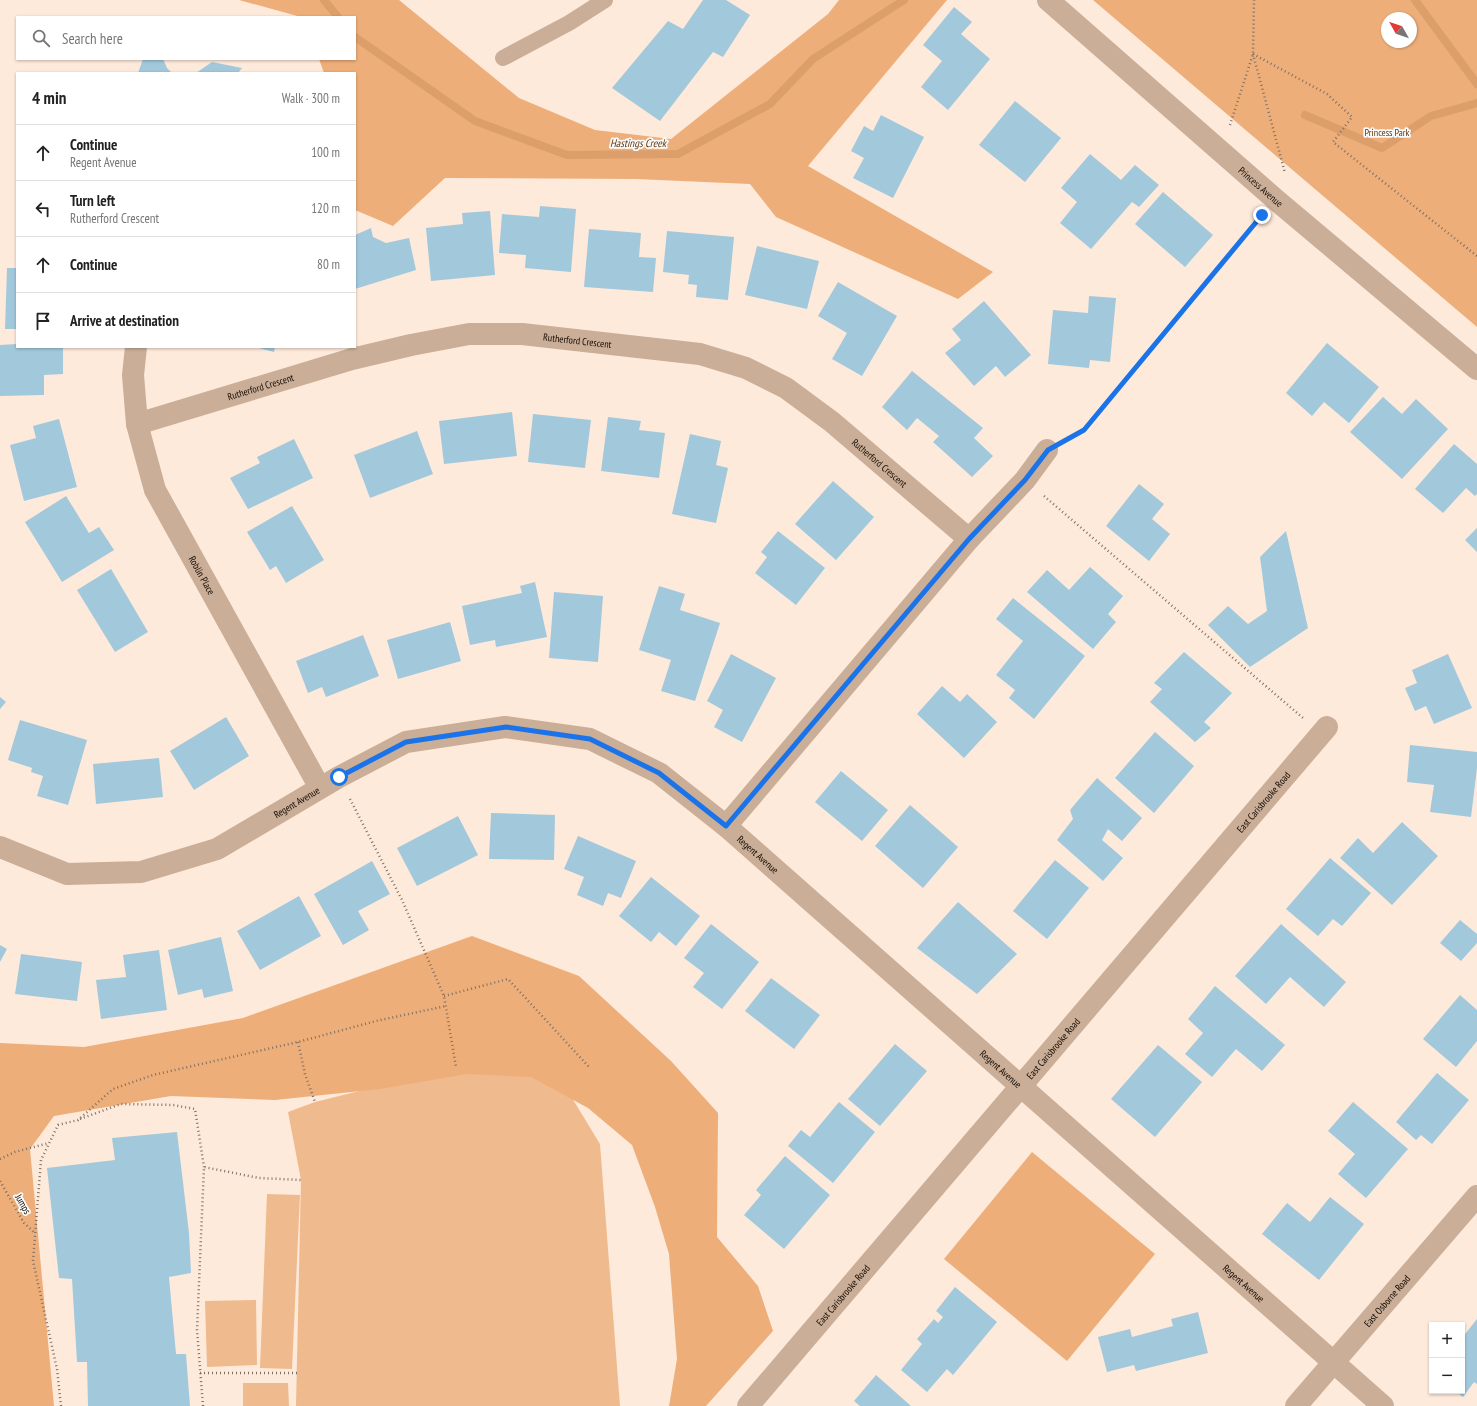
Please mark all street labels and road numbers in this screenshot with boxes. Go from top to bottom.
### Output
street label: Princess Avenue [1236,164,1286,210]
street label: Rutherford Crescent [543,330,612,351]
street label: Rutherford Crescent [226,370,295,403]
street label: Rutherford Crescent [849,435,910,490]
street label: Roblin Place [186,553,218,597]
street label: East Carisbrooke Road [1234,769,1293,835]
street label: Regent Avenue [271,783,322,821]
street label: Regent Avenue [735,832,782,876]
street label: East Carisbrooke Road [1023,1015,1083,1082]
street label: Regent Avenue [977,1047,1024,1091]
street label: Jumps [12,1191,34,1217]
street label: Regent Avenue [1220,1261,1267,1305]
street label: East Carisbrooke Road [813,1262,872,1328]
street label: East Osborne Road [1361,1272,1413,1329]

